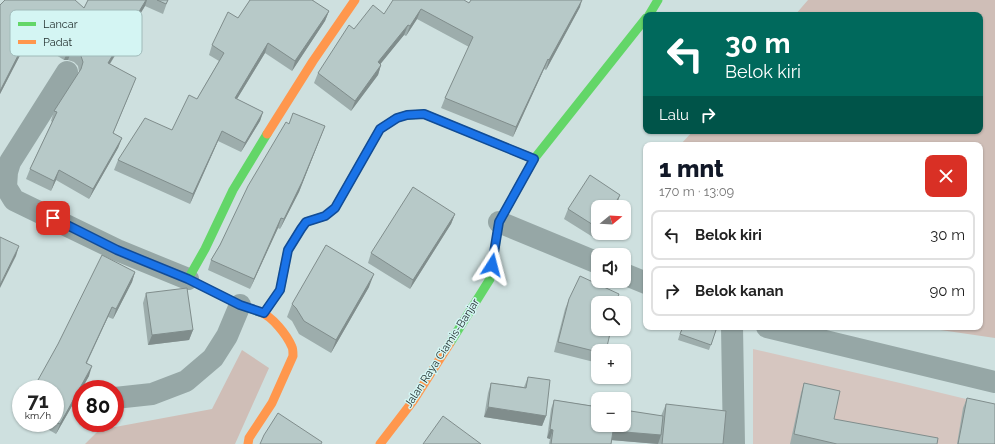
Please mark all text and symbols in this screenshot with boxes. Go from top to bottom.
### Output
legend [10,10,142,56]
text: Lancar [43,18,78,31]
text: 30 m [725,27,791,60]
icon: left [659,28,711,80]
text: Padat [43,36,73,49]
text: Belok kiri [725,61,801,82]
icon: right [697,104,719,126]
text: Lalu [659,106,689,124]
text: 1 mnt [659,154,724,183]
button: close [925,155,967,197]
text: 170 m · 13:09 [659,184,734,199]
north arrow [591,200,631,240]
map controls [591,200,631,432]
pin [36,201,70,235]
icon: arrive [42,207,64,229]
icon: left [661,224,683,246]
text: Belok kiri [695,226,762,244]
text: 30 m [930,226,965,244]
position arrow [471,244,513,286]
button: sound [591,248,631,288]
icon: right [661,280,683,302]
text: Belok kanan [695,282,784,300]
text: 90 m [929,282,965,300]
street label: Jalan Raya Ciamis-Banjar [402,296,482,410]
button: search [591,296,631,336]
button: + [591,344,631,384]
speed limit sign: 80 [72,380,124,432]
text: 71 [27,389,49,413]
button: − [591,392,631,432]
text: km/h [25,410,51,421]

